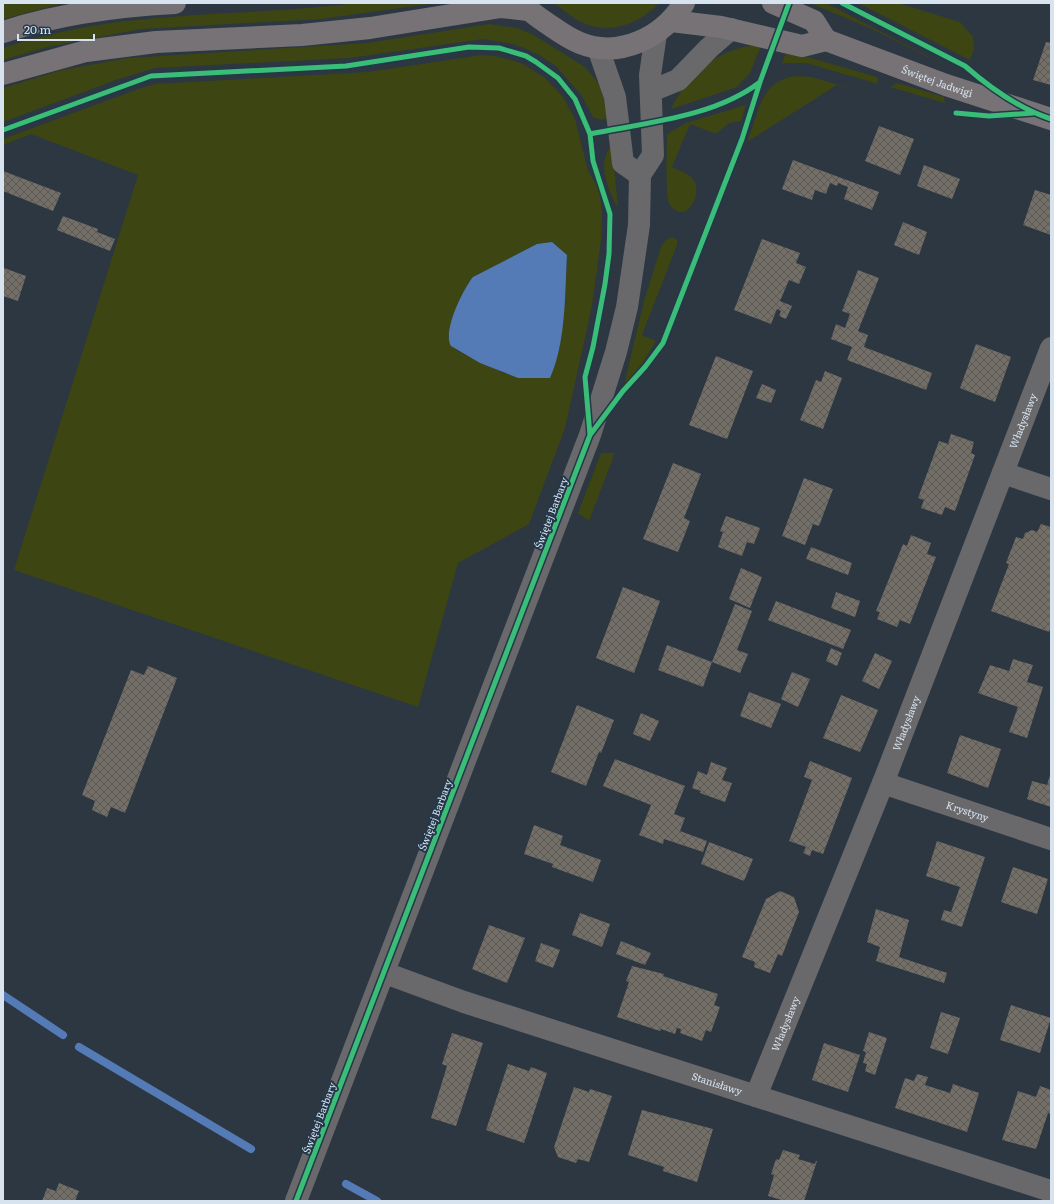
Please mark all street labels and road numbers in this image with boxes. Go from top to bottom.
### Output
street label: Świętej Jadwigi [900,61,976,100]
street label: Władysławy [1005,391,1040,451]
street label: Świętej Barbary [530,475,571,551]
street label: Władysławy [888,693,923,753]
street label: Świętej Barbary [414,777,455,853]
street label: Krystyny [944,797,991,825]
street label: Władysławy [767,994,803,1053]
street label: Stanisławy [690,1068,745,1098]
street label: Świętej Barbary [298,1080,339,1156]

